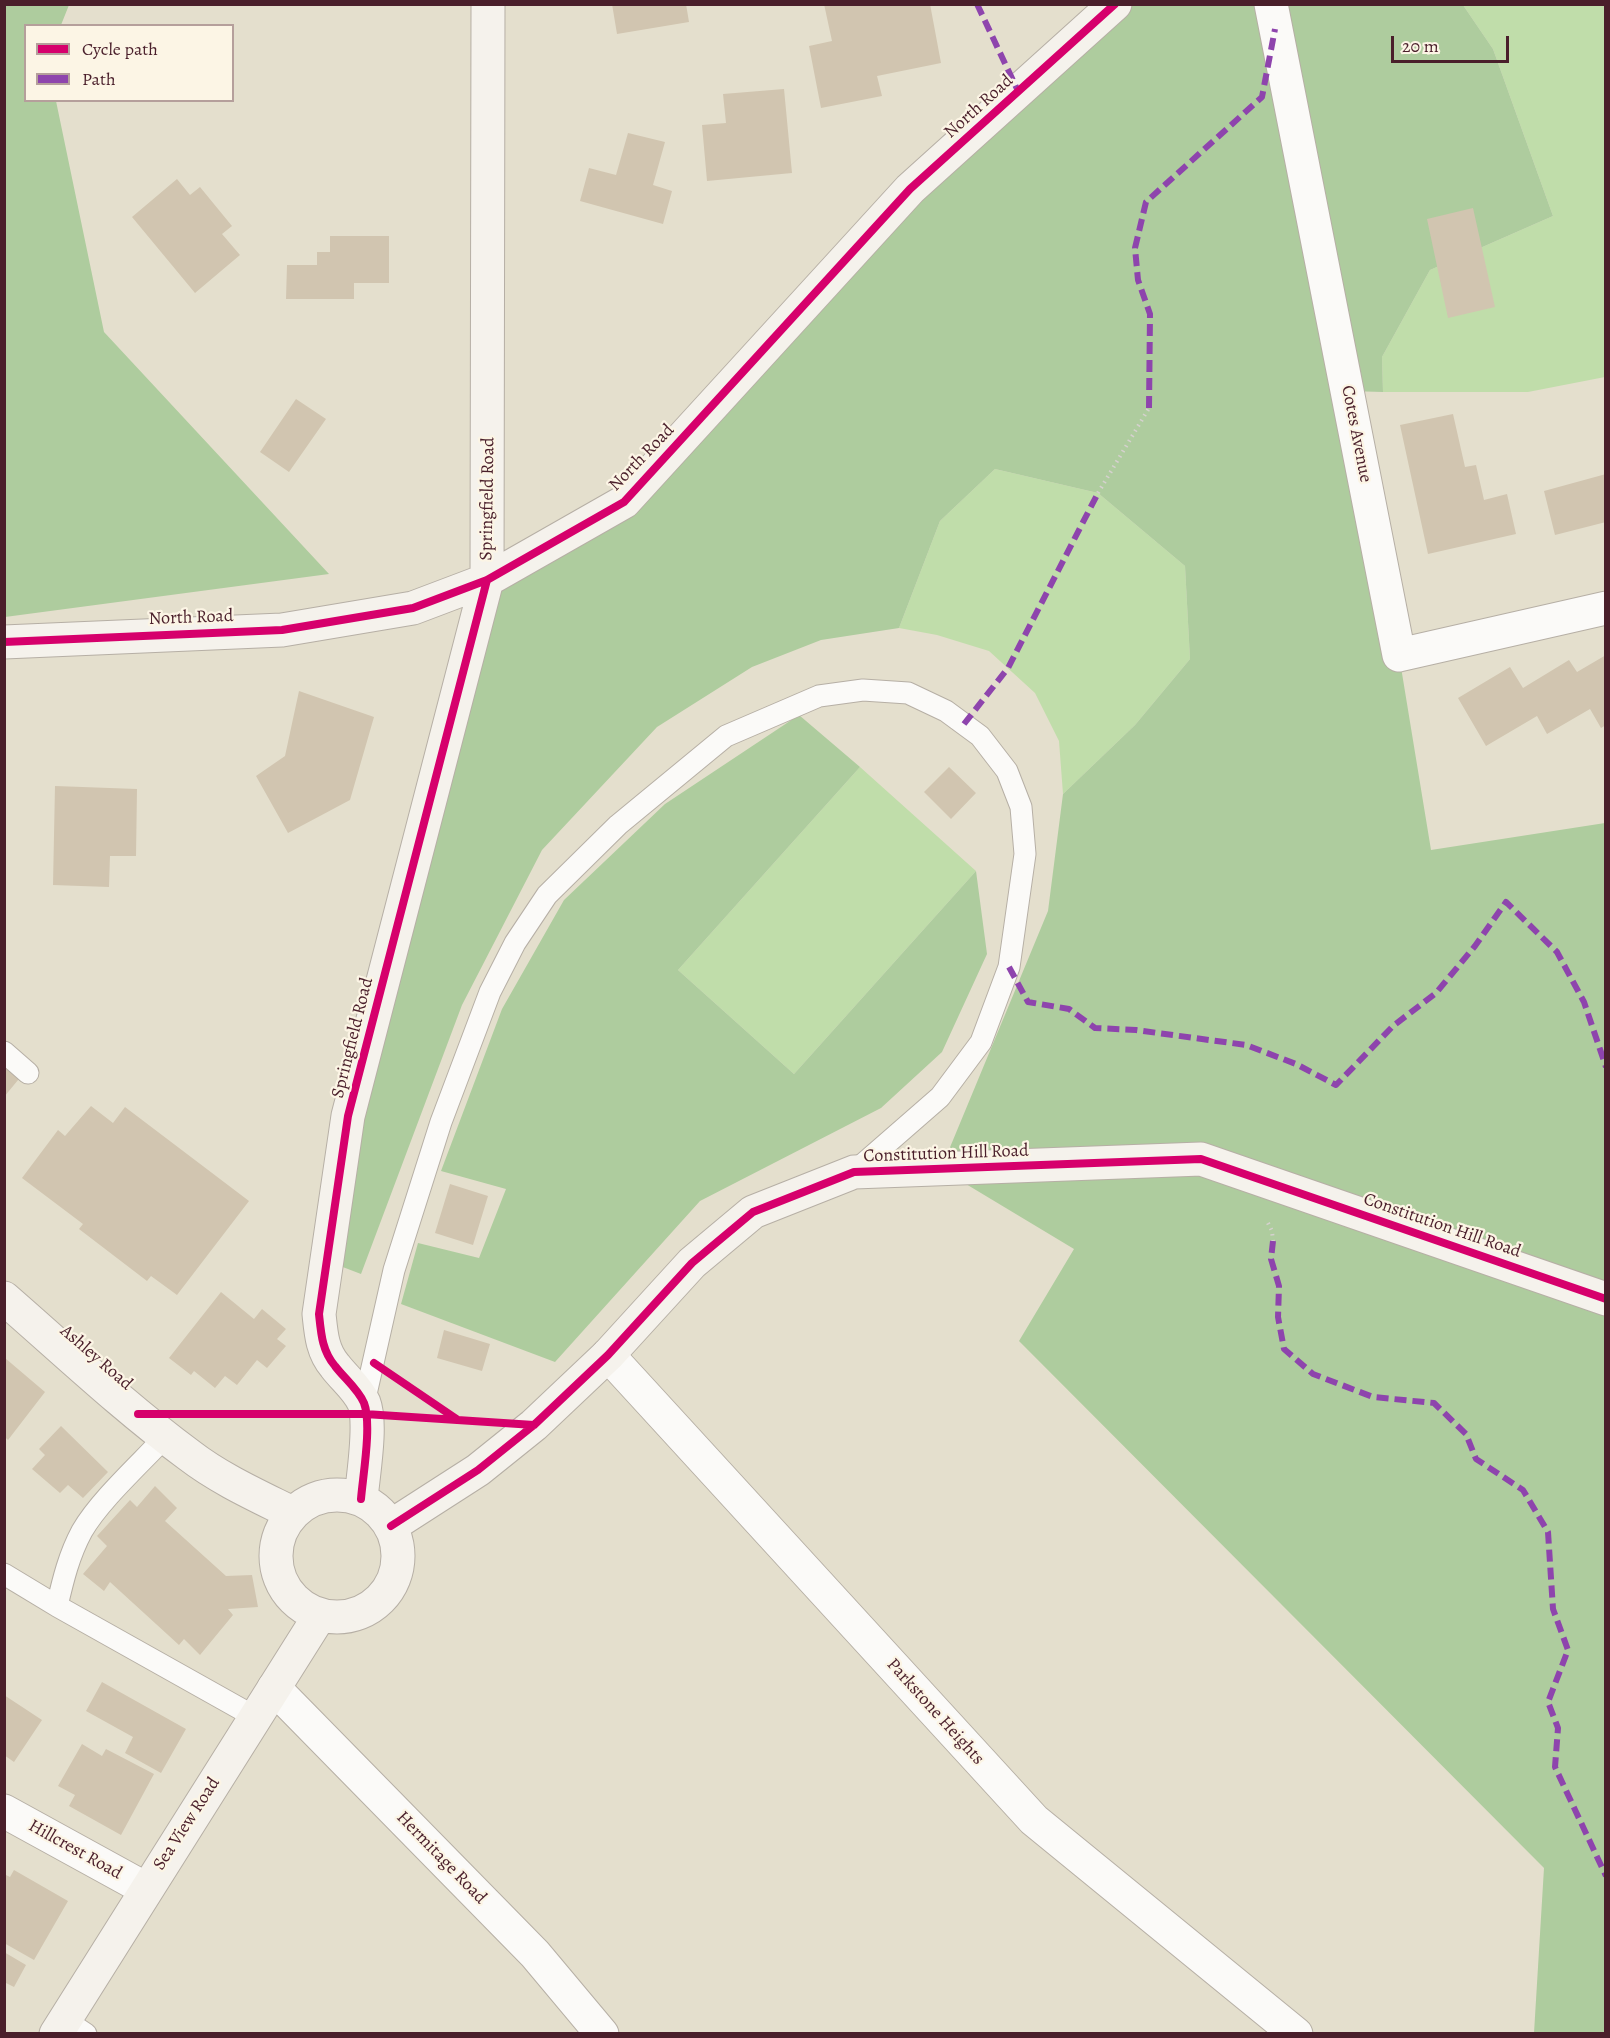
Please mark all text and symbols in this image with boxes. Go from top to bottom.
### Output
legend [24,24,234,102]
scale bar [1394,24,1512,62]
text: 20 m [1402,34,1439,58]
text: Cycle path [82,37,158,61]
text: Path [82,67,116,91]
street label: North Road [940,71,1018,143]
street label: Cotes Avenue [1336,384,1376,484]
street label: North Road [605,420,679,496]
street label: Springfield Road [476,437,500,561]
street label: North Road [148,606,234,630]
street label: Springfield Road [328,975,378,1101]
street label: Constitution Hill Road [863,1140,1029,1168]
street label: Constitution Hill Road [1360,1189,1524,1263]
street label: Ashley Road [55,1321,137,1395]
street label: Parkstone Heights [882,1654,988,1770]
street label: Sea View Road [149,1774,225,1874]
street label: Hermitage Road [391,1807,491,1909]
street label: Hillcrest Road [24,1815,126,1885]

